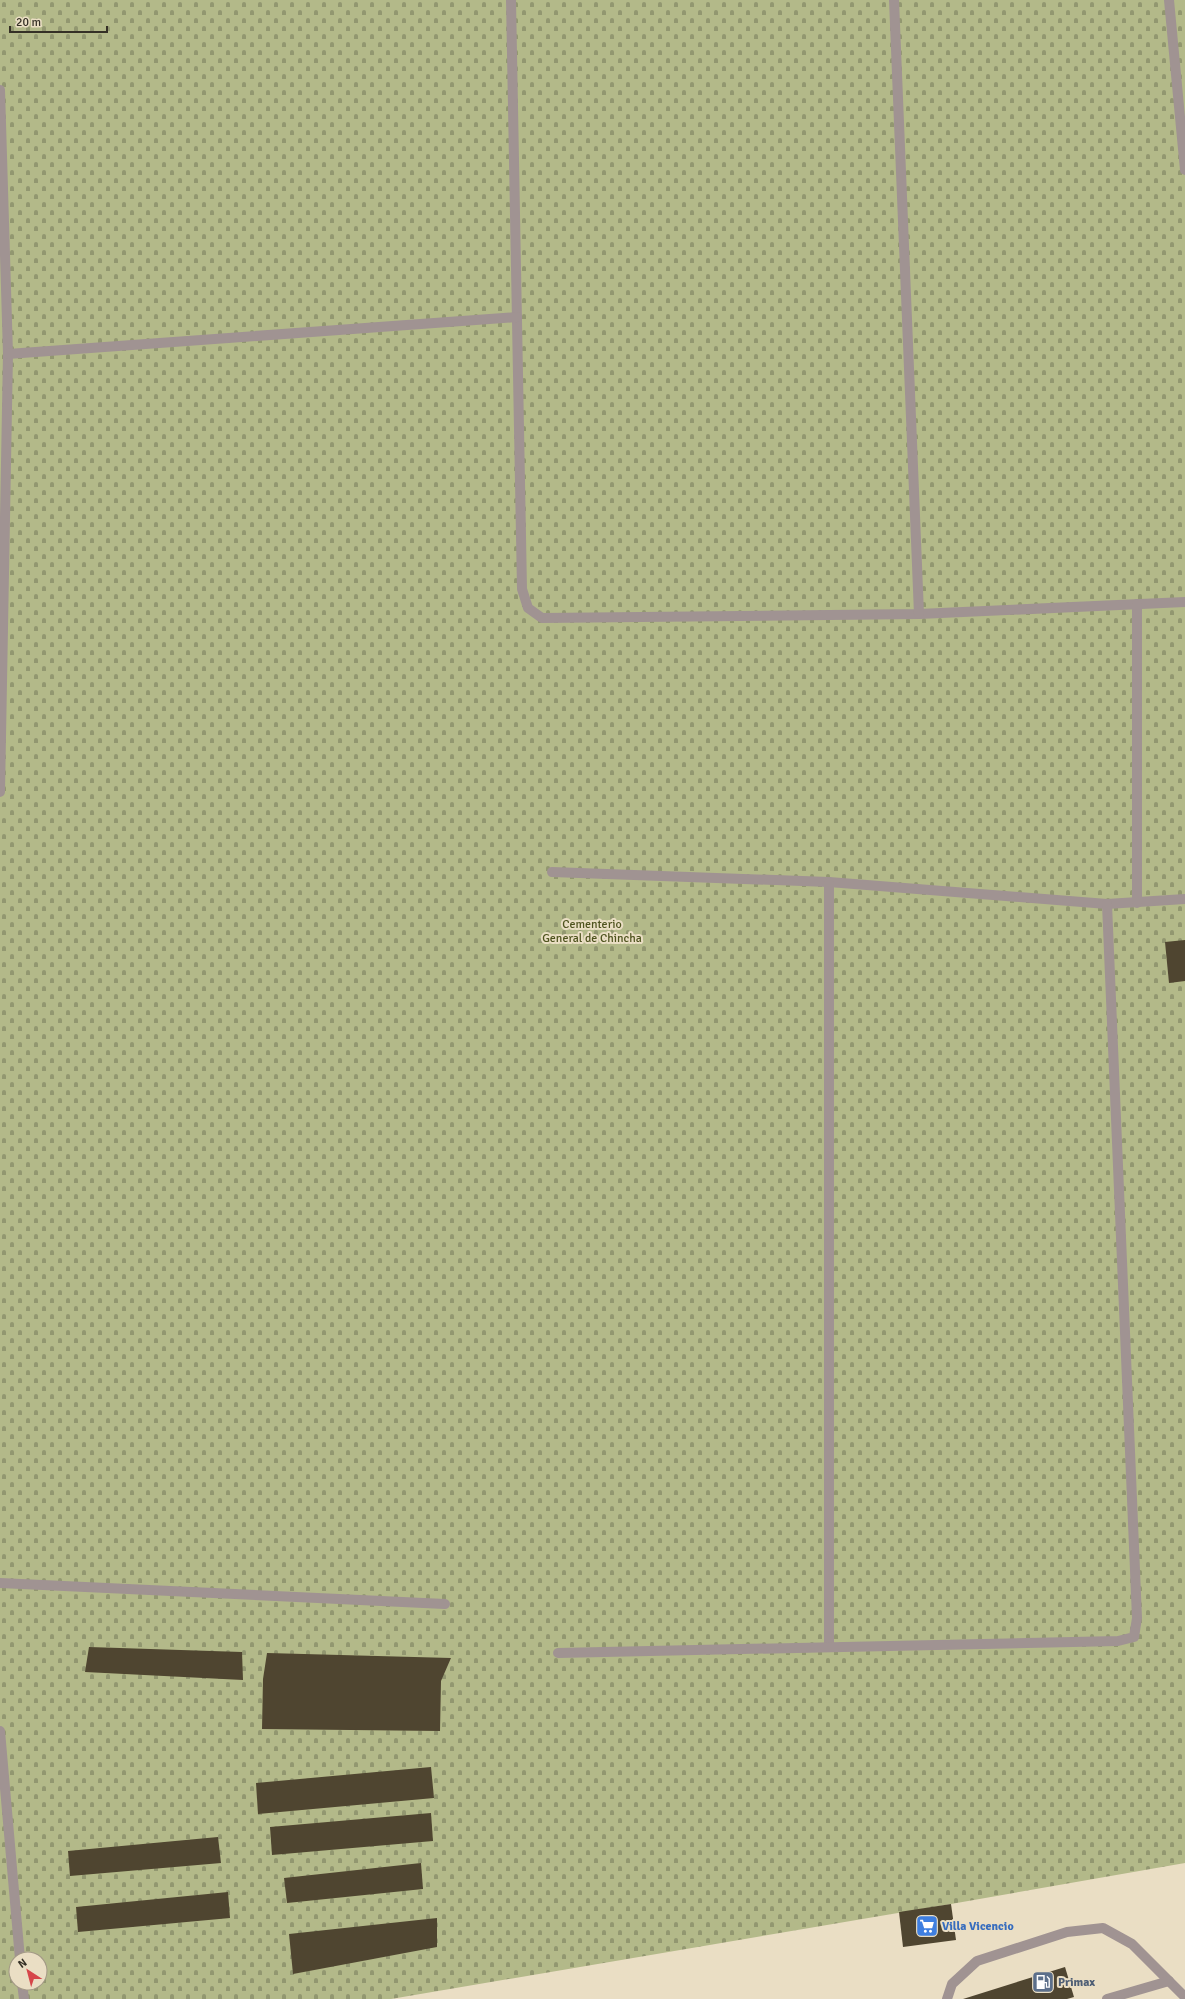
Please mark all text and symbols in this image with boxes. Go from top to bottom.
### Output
scale bar [10,8,107,34]
text: 20 m [16,15,41,30]
park label: Cementerio General de Chincha [542,917,642,946]
supermarket icon: Villa Vicencio [914,1913,940,1939]
place label: Villa Vicencio [942,1919,1014,1934]
north arrow [8,1951,48,1991]
text: N [15,1956,29,1971]
fuel station icon: Primax [1030,1969,1056,1995]
place label: Primax [1058,1975,1095,1990]

